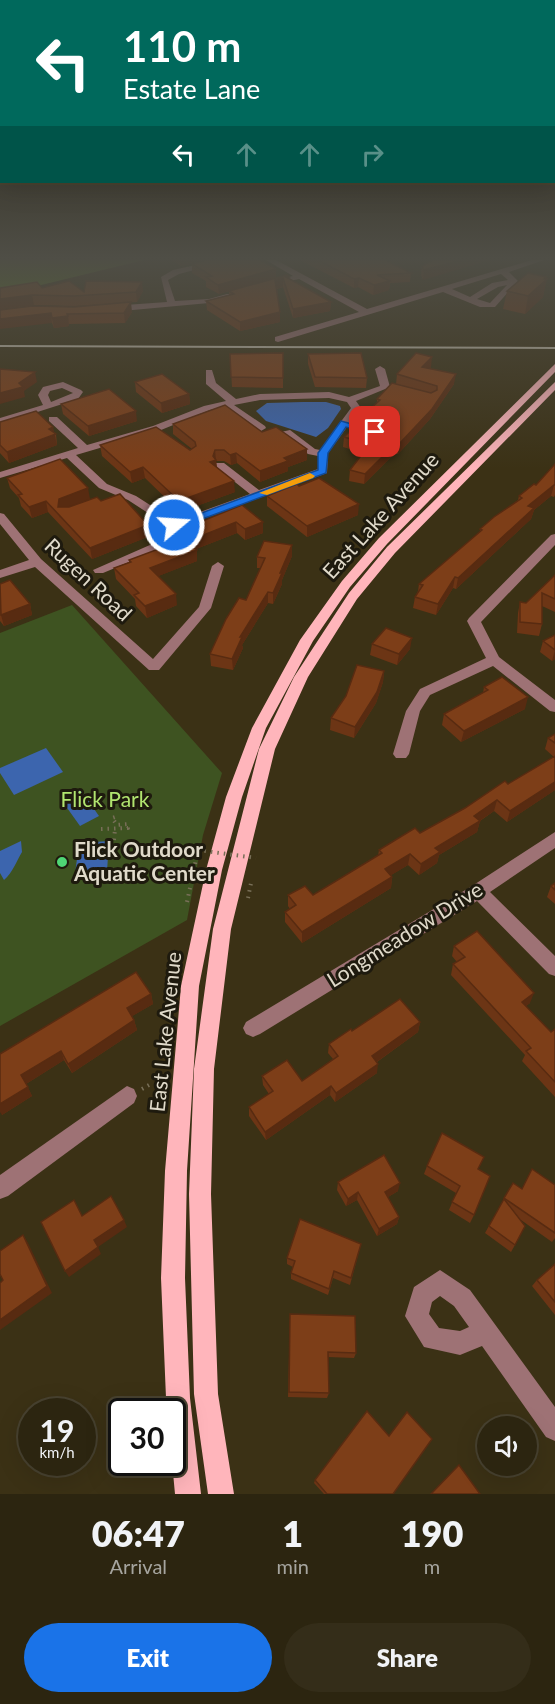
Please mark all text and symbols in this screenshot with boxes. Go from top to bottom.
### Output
text: 110 m [123,21,241,71]
icon: left [24,24,102,102]
text: Estate Lane [123,72,260,105]
icon: left [167,138,200,171]
icon: ahead [230,138,263,171]
icon: ahead [293,138,326,171]
icon: right [356,138,389,171]
pin [349,406,400,457]
icon: arrive [358,415,391,448]
street label: East Lake Avenue [317,447,443,583]
position arrow [142,493,206,557]
street label: Rugen Road [40,532,138,626]
park label: Flick Park [61,786,150,811]
place label: Flick Outdoor Aquatic Center [73,836,215,885]
marker: Flick Outdoor Aquatic Center [55,855,69,869]
street label: Longmeadow Drive [322,876,486,992]
street label: East Lake Avenue [144,950,185,1113]
speed limit sign: 30 [108,1398,186,1476]
text: 19 [40,1412,74,1448]
map controls [477,1416,537,1476]
button: sound [477,1416,537,1476]
text: km/h [39,1443,75,1461]
text: 06:47 [92,1511,185,1555]
text: 1 [282,1511,303,1555]
text: 190 [401,1511,463,1555]
text: Arrival [109,1554,167,1578]
text: min [277,1554,309,1578]
text: m [424,1554,440,1578]
button: Exit [24,1623,272,1692]
button: Share [284,1623,531,1692]

